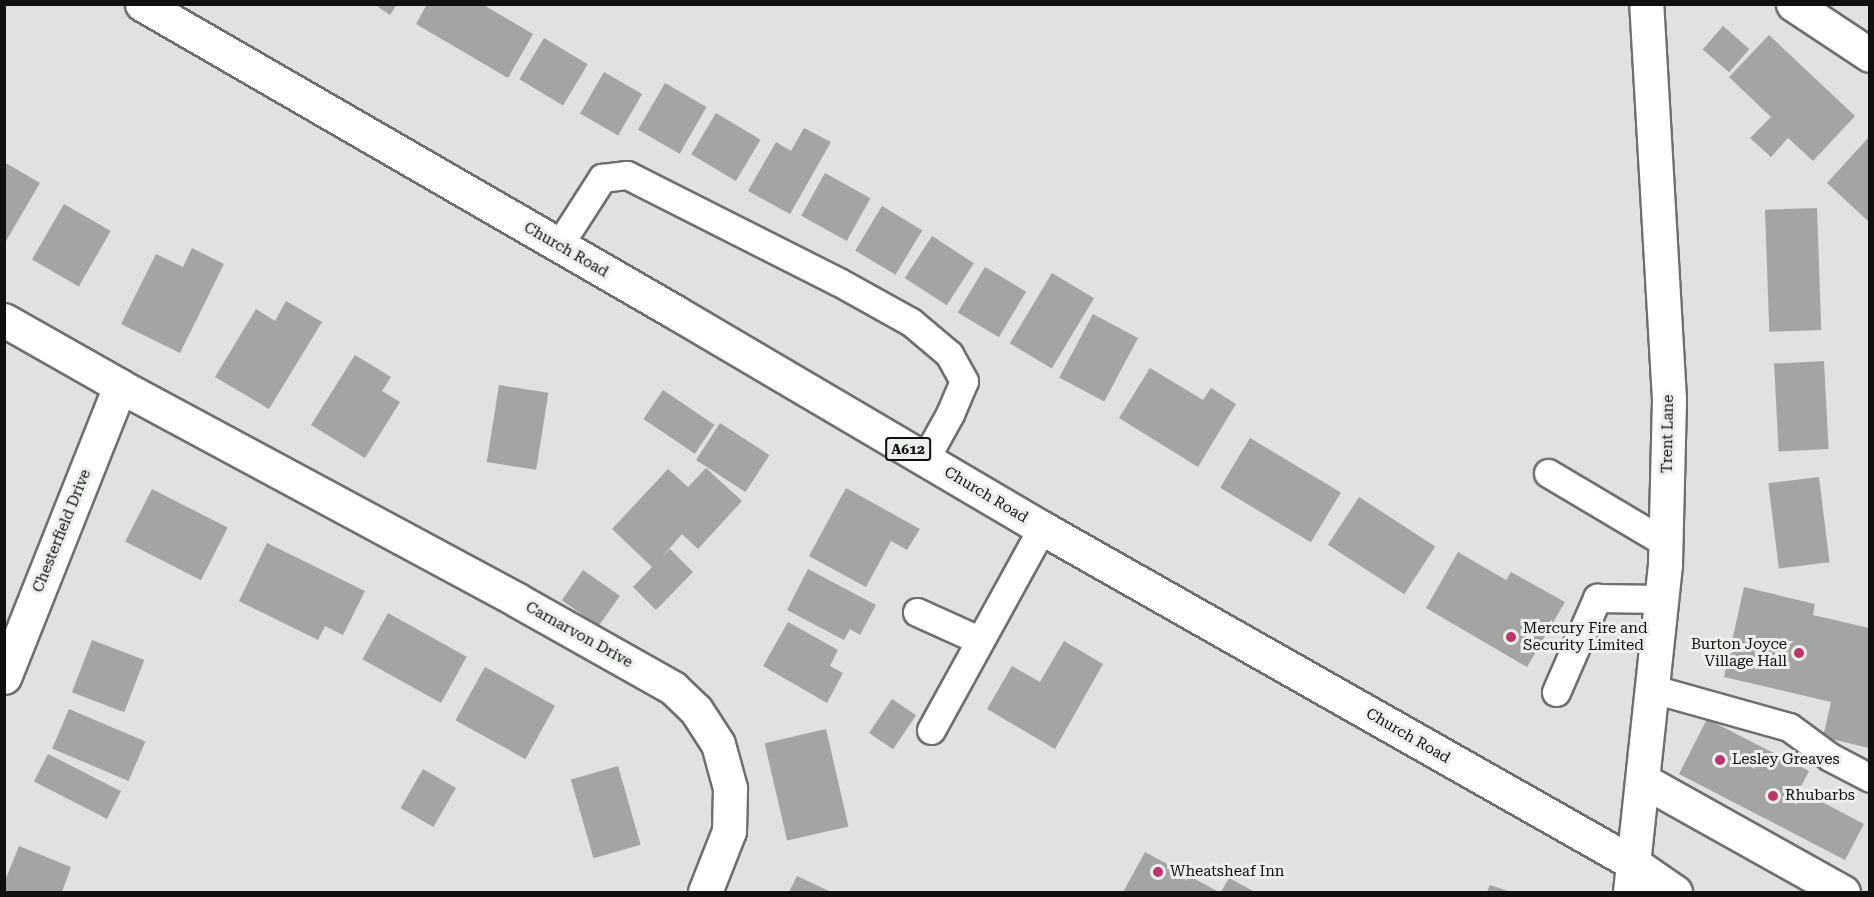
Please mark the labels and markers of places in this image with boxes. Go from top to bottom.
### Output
place label: Mercury Fire and Security Limited [1523,619,1648,654]
marker: Mercury Fire and Security Limited [1504,630,1518,644]
place label: Burton Joyce Village Hall [1691,635,1787,670]
marker: Burton Joyce Village Hall [1792,646,1806,660]
place label: Lesley Greaves [1732,751,1840,769]
marker: Lesley Greaves [1713,753,1727,767]
place label: Rhubarbs [1785,787,1855,805]
marker: Rhubarbs [1766,789,1780,803]
place label: Wheatsheaf Inn [1170,863,1285,881]
marker: Wheatsheaf Inn [1151,865,1165,879]

